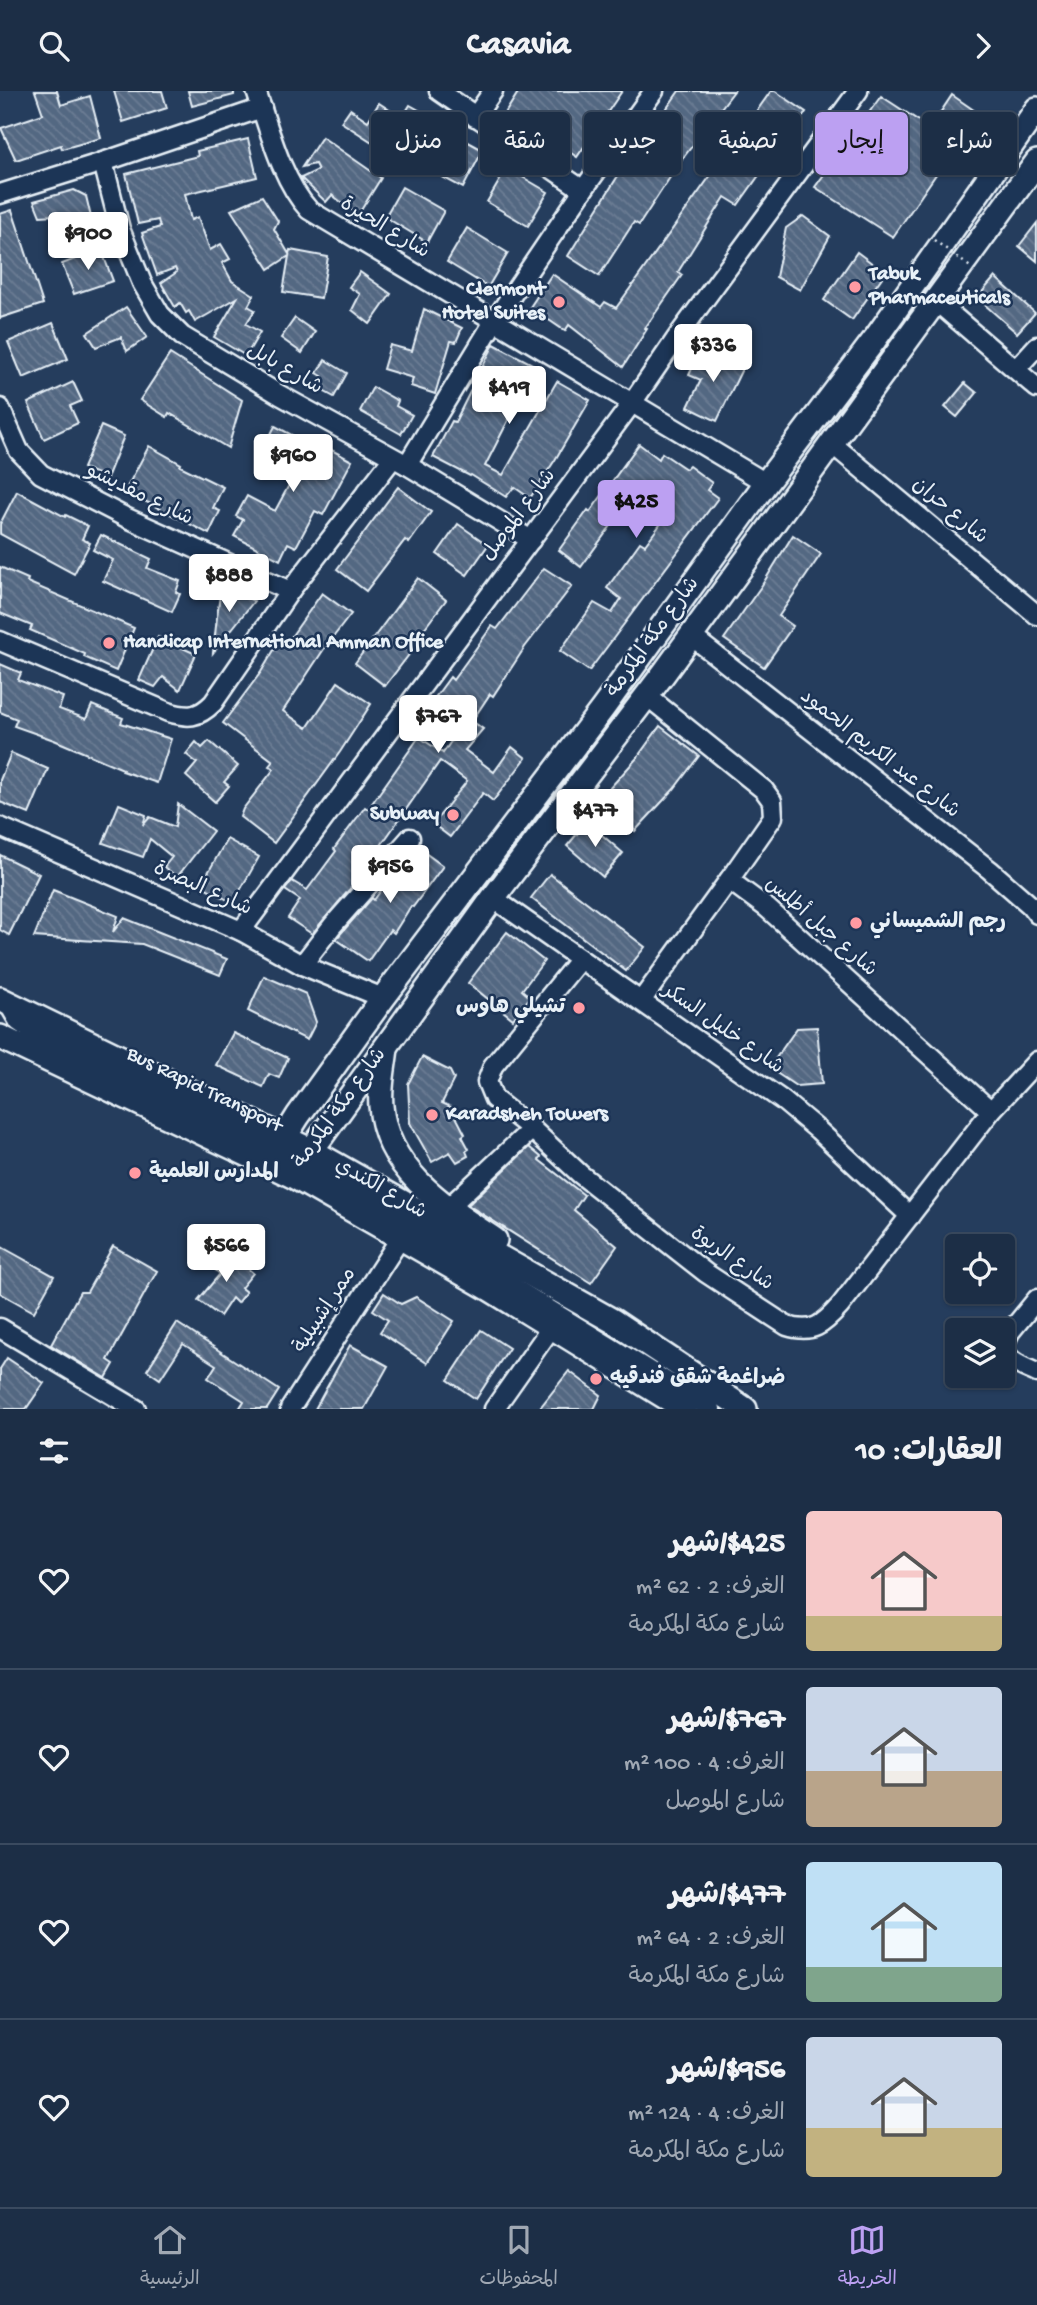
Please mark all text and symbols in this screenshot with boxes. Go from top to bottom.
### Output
icon: search [35,27,73,65]
text: Casavia [467,27,570,65]
icon: forward [964,27,1002,65]
chip: منزل [371,112,466,175]
chip: شقة [480,112,570,175]
chip: جديد [584,112,681,175]
chip: تصفية [695,112,801,175]
chip: إيجار [815,112,908,175]
chip: شراء [922,112,1017,175]
street label: شارع الحيرة [335,192,433,266]
pin: $900 [47,213,129,272]
text: $900 [64,221,112,248]
place label: Tabuk Pharmaceuticals [867,263,1011,312]
place label: Clermont Hotel Suites [442,278,547,327]
marker: Tabuk Pharmaceuticals [847,279,863,295]
marker: Clermont Hotel Suites [551,294,567,310]
pin: $336 [672,324,754,384]
text: $336 [690,333,736,360]
street label: شارع بابل [242,338,326,402]
pin: $419 [468,367,550,426]
text: $419 [488,375,530,402]
pin: $960 [252,435,334,494]
text: $960 [270,443,316,470]
street label: شارع مقديشو [80,459,196,533]
street label: شارع الموصل [476,464,563,567]
street label: شارع حران [906,473,992,551]
pin: $425 [595,481,677,540]
text: $425 [614,489,658,516]
pin: $888 [188,554,270,614]
text: $888 [205,563,253,590]
street label: شارع مكة المكرمة [601,572,706,703]
place label: Handicap International Amman Office [123,631,444,656]
marker: Handicap International Amman Office [101,635,117,651]
street label: شارع عبد الكريم الحمود [794,685,964,825]
pin: $767 [397,695,479,755]
text: $767 [415,704,461,731]
pin: $477 [554,789,636,849]
text: $477 [572,798,618,825]
place label: Subway [370,803,440,828]
marker: Subway [445,807,461,823]
pin: $956 [349,845,431,905]
text: $956 [367,854,413,881]
street label: شارع البصرة [149,857,255,923]
street label: شارع جبل أطلس [759,870,883,984]
place label: رجم الشميساني [870,911,1006,939]
marker: رجم الشميساني [848,915,864,931]
street label: شارع خليل السكر [655,977,788,1081]
place label: تشيلي هاوس [456,996,566,1024]
marker: تشيلي هاوس [571,1000,587,1016]
street label: Bus Rapid Transport [121,1042,288,1141]
street label: شارع مكة المكرمة [288,1043,393,1174]
place label: Karadsheh Towers [445,1103,609,1128]
marker: Karadsheh Towers [424,1107,440,1123]
street label: شارع الكندي [330,1154,430,1226]
place label: المدارس العلمية [149,1160,279,1186]
marker: المدارس العلمية [127,1165,143,1181]
street label: شارع الربوة [684,1222,778,1298]
pin: $566 [185,1225,267,1284]
text: $566 [203,1233,249,1260]
map controls [945,1234,1015,1388]
button: locate [945,1234,1015,1304]
street label: ممر إشبيلية [289,1263,363,1359]
button: layers [945,1318,1015,1388]
place label: ضراغمة شقق فندقيه [610,1364,785,1392]
marker: ضراغمة شقق فندقيه [588,1371,604,1387]
icon: filters [35,1432,73,1470]
text: العقارات: 10 [856,1436,1002,1471]
text: $425/شهر [670,1528,785,1563]
icon: home [862,1539,946,1623]
icon: heart [35,1562,73,1600]
text: الغرف: 2 · 62 m² [636,1575,785,1602]
text: شارع مكة المكرمة [628,1613,785,1640]
text: $767/شهر [668,1704,785,1739]
icon: home [862,1715,946,1799]
icon: heart [35,1738,73,1776]
text: الغرف: 4 · 100 m² [624,1751,785,1778]
text: شارع الموصل [665,1789,785,1816]
text: $477/شهر [669,1879,785,1914]
icon: home [862,1890,946,1974]
icon: heart [35,1913,73,1951]
text: الغرف: 2 · 64 m² [636,1926,785,1953]
text: شارع مكة المكرمة [628,1964,785,1991]
text: $956/شهر [668,2054,785,2089]
icon: home [862,2065,946,2149]
icon: heart [35,2088,73,2126]
text: الغرف: 4 · 124 m² [628,2101,785,2128]
text: شارع مكة المكرمة [628,2139,785,2166]
tab: الرئيسية [140,2221,200,2294]
tab: المحفوظات [480,2221,558,2294]
tab: الخريطة [838,2221,897,2294]

